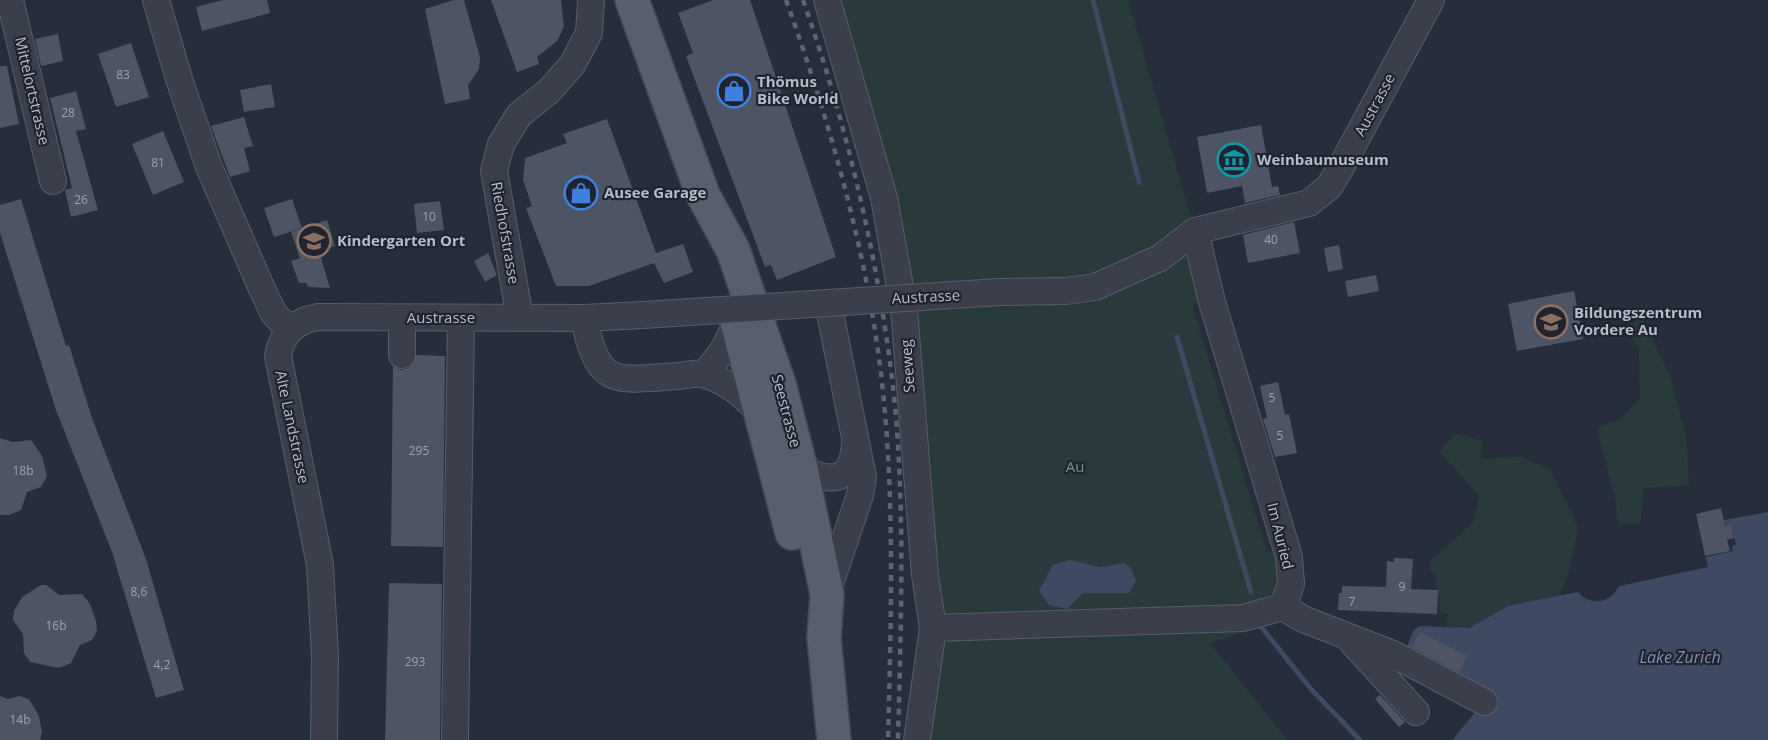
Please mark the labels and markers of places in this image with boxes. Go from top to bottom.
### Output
place label: Thömus Bike World [757,71,838,108]
shop icon: Thömus Bike World [716,73,752,109]
museum icon: Weinbaumuseum [1216,142,1252,178]
place label: Weinbaumuseum [1257,149,1389,169]
shop icon: Ausee Garage [563,175,599,211]
place label: Ausee Garage [604,182,707,202]
school or university icon: Kindergarten Ort [296,223,332,259]
place label: Kindergarten Ort [337,230,466,250]
place label: Bildungszentrum Vordere Au [1574,302,1702,339]
school or university icon: Bildungszentrum Vordere Au [1533,304,1569,340]

